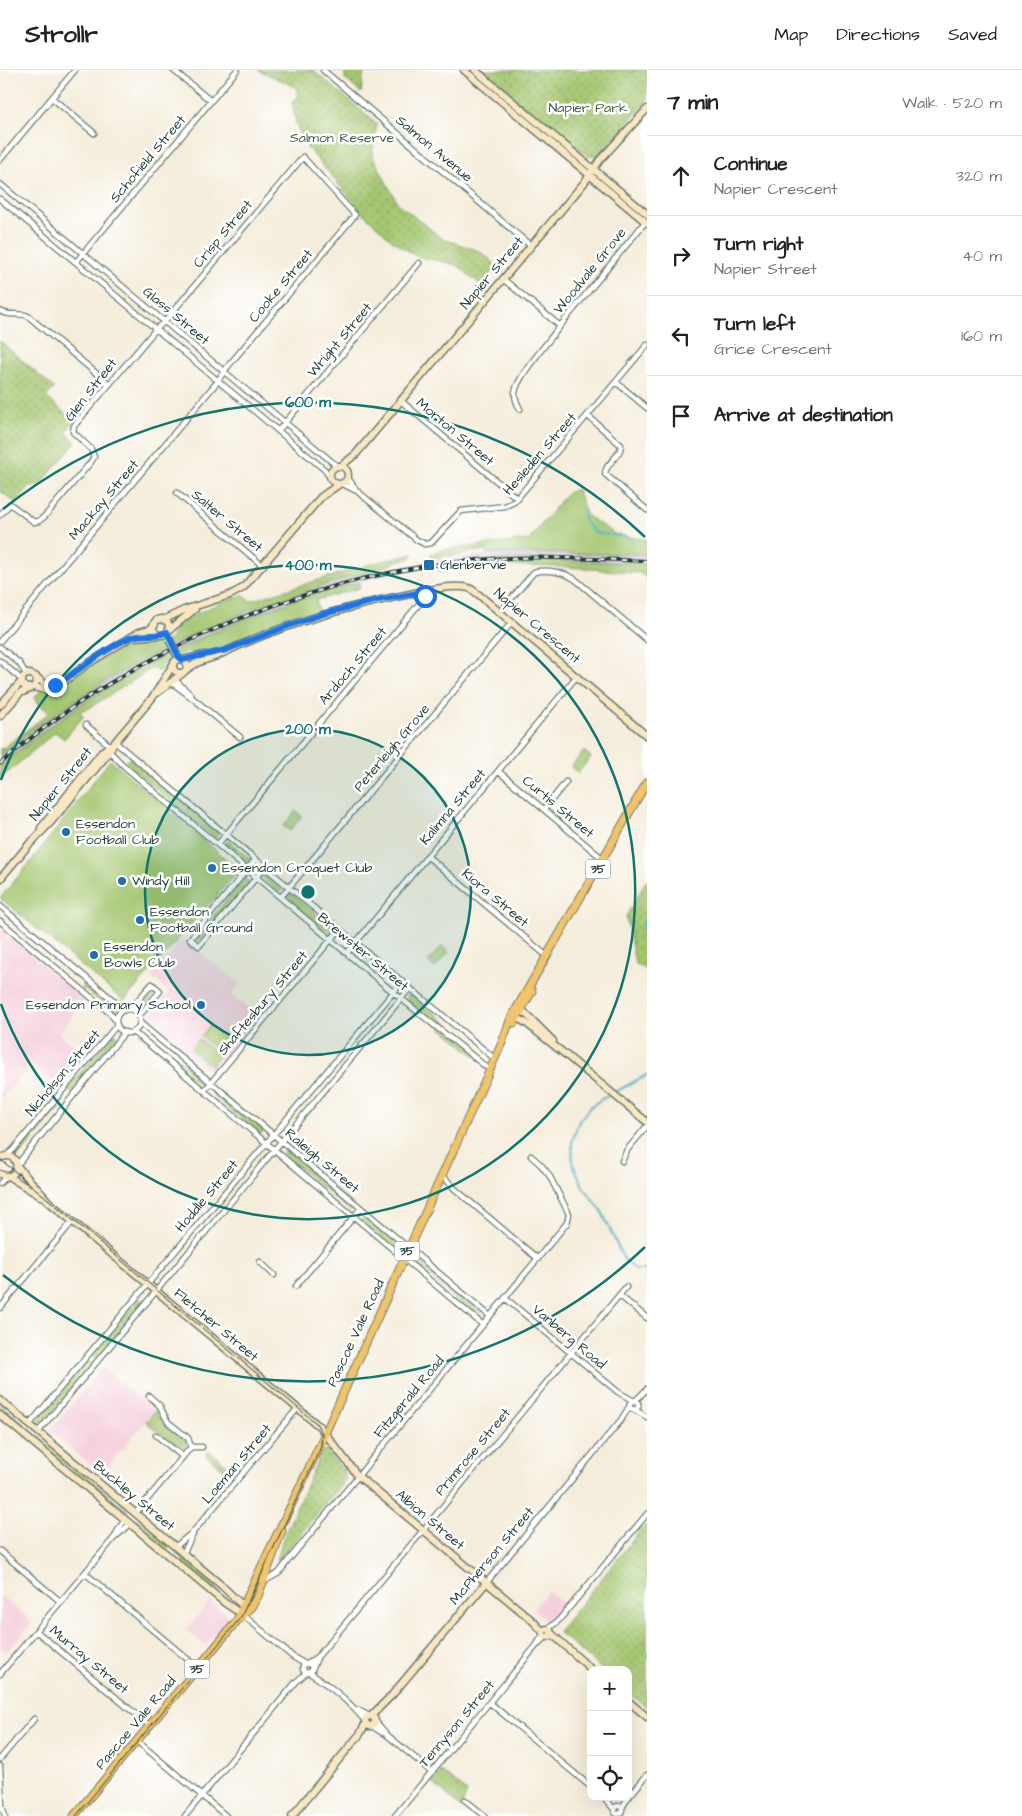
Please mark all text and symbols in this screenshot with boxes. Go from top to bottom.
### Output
text: Strollr [25,18,98,52]
text: Map [774,22,808,47]
text: Directions [836,22,920,47]
text: Saved [948,22,997,47]
text: 7 min [667,88,718,117]
text: Walk · 520 m [902,92,1002,114]
park label: Napier Park [548,98,628,118]
street label: Schofield Street [105,111,191,207]
street label: Salmon Avenue [391,111,477,188]
park label: Salmon Reserve [290,128,395,148]
text: Continue [714,151,788,178]
icon: ahead [667,162,695,190]
text: 320 m [956,165,1002,187]
text: Napier Crescent [714,178,837,200]
street label: Crisp Street [189,195,258,272]
street label: Woodvale Grove [549,223,631,318]
text: Turn right [714,231,803,258]
street label: Napier Street [455,232,529,314]
icon: right [667,242,695,270]
street label: Cooke Street [244,245,318,327]
text: 40 m [962,245,1002,267]
text: Napier Street [714,258,817,280]
street label: Glass Street [138,282,214,350]
street label: Wright Street [303,298,377,382]
text: Turn left [714,311,795,338]
icon: left [667,322,695,350]
text: 160 m [961,325,1002,347]
text: Grice Crescent [714,338,832,360]
street label: Glen Street [60,354,122,426]
text: 600 m [285,392,331,413]
street label: Morton Street [412,393,499,471]
icon: arrive [667,402,695,430]
text: Arrive at destination [714,402,893,429]
street label: Hesleden Street [499,408,582,500]
street label: Mackay Street [64,455,144,545]
street label: Salter Street [187,485,267,557]
text: 400 m [285,555,332,576]
place label: Glenbervie [440,555,507,575]
marker: Glenbervie [422,558,436,572]
street label: Napier Crescent [489,584,585,669]
route start [414,585,437,608]
street label: Ardoch Street [314,622,392,709]
route end [44,674,67,697]
street label: Peterleigh Grove [349,699,435,796]
text: 200 m [284,719,331,740]
street label: Napier Street [25,743,97,825]
street label: Kalimna Street [415,764,491,849]
street label: Curtis Street [518,771,599,843]
place label: Essendon Football Club [76,814,159,850]
marker: Essendon Football Club [60,826,72,838]
place label: Essendon Croquet Club [222,858,372,878]
road number: 35 [586,860,610,879]
marker: Essendon Croquet Club [206,862,218,874]
street label: Kiora Street [457,864,533,932]
place label: Windy Hill [132,871,190,891]
marker: Windy Hill [116,875,128,887]
centre of rings [299,883,317,901]
place label: Essendon Football Ground [150,902,253,938]
street label: Brewster Street [313,908,413,996]
marker: Essendon Football Ground [134,914,146,926]
place label: Essendon Bowls Club [104,937,175,973]
street label: Shaftesbury Street [213,946,313,1060]
marker: Essendon Bowls Club [88,949,100,961]
place label: Essendon Primary School [26,995,191,1015]
marker: Essendon Primary School [195,999,207,1011]
street label: Nicholson Street [21,1025,105,1121]
street label: Raleigh Street [280,1124,364,1198]
street label: Hoddle Street [171,1155,244,1237]
road number: 35 [394,1242,420,1260]
street label: Pascoe Vale Road [322,1276,390,1390]
street label: Fletcher Street [169,1284,263,1367]
street label: Vanberg Road [528,1300,610,1374]
street label: Fitzgerald Road [369,1352,449,1442]
street label: Primrose Street [430,1404,516,1500]
street label: Loeman Street [198,1419,277,1508]
street label: Buckley Street [89,1456,179,1536]
street label: Albion Street [391,1485,469,1555]
street label: McPherson Street [445,1502,539,1609]
street label: Murray Street [45,1621,133,1699]
road number: 35 [184,1660,210,1678]
map controls [587,1666,632,1801]
button: + [587,1666,632,1711]
street label: Pascoe Vale Road [91,1672,181,1774]
street label: Tennyson Street [414,1676,500,1772]
button: − [587,1711,632,1756]
button: locate [587,1756,632,1801]

